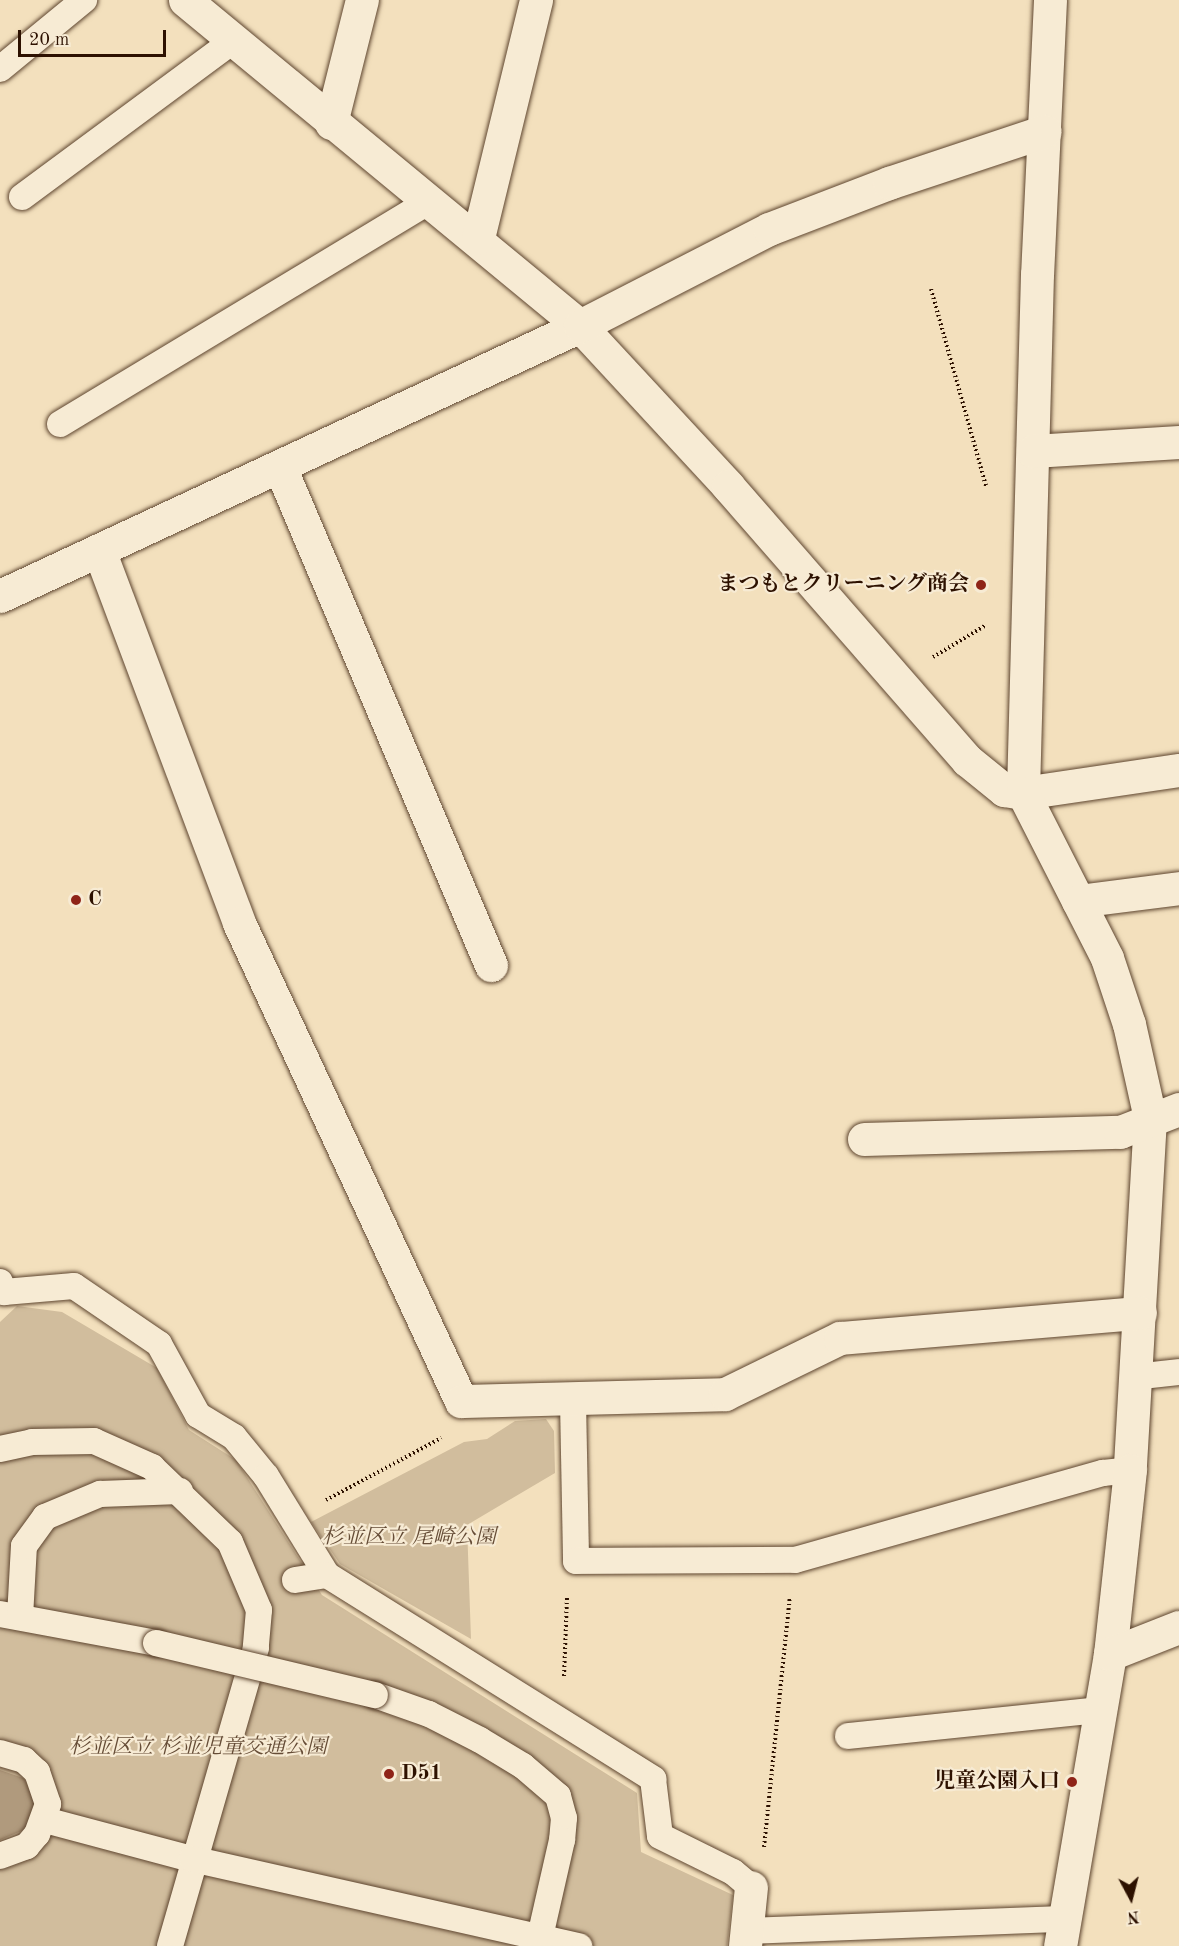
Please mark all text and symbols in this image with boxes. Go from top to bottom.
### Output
scale bar [21,18,170,56]
text: 20 m [29,31,69,49]
place label: まつもとクリーニング商会 [717,572,969,598]
marker: まつもとクリーニング商会 [974,578,988,592]
place label: C [88,887,102,913]
marker: C [69,893,83,907]
park label: 杉並区立 尾崎公園 [322,1525,496,1551]
park label: 杉並区立 杉並児童交通公園 [69,1735,327,1761]
place label: D51 [401,1761,442,1787]
marker: D51 [382,1767,396,1781]
place label: 児童公園入口 [934,1769,1060,1795]
marker: 児童公園入口 [1065,1775,1079,1789]
north arrow [1101,1868,1161,1928]
text: N [1126,1907,1140,1925]

